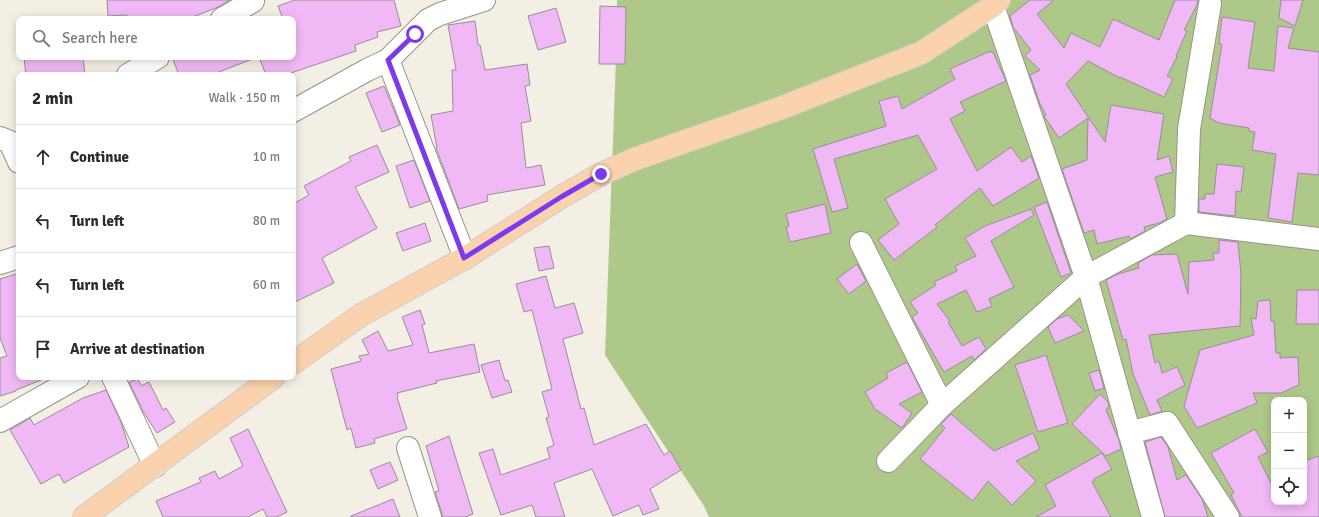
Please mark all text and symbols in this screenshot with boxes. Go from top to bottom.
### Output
search box [16,16,296,60]
route start [406,25,424,43]
icon: search [30,27,52,49]
text: Search here [62,29,138,47]
text: 2 min [32,88,73,109]
text: Walk · 150 m [209,90,280,106]
icon: ahead [32,146,54,168]
text: Continue [70,148,129,166]
text: 10 m [253,149,280,165]
route end [592,165,610,183]
icon: left [32,210,54,232]
text: Turn left [70,212,124,230]
text: 80 m [253,213,280,229]
icon: left [32,274,54,296]
text: Turn left [70,276,124,294]
text: 60 m [253,277,280,293]
icon: arrive [32,338,54,360]
text: Arrive at destination [70,340,205,358]
map controls [1271,397,1307,505]
button: + [1271,397,1307,433]
button: − [1271,433,1307,469]
button: locate [1271,469,1307,505]

